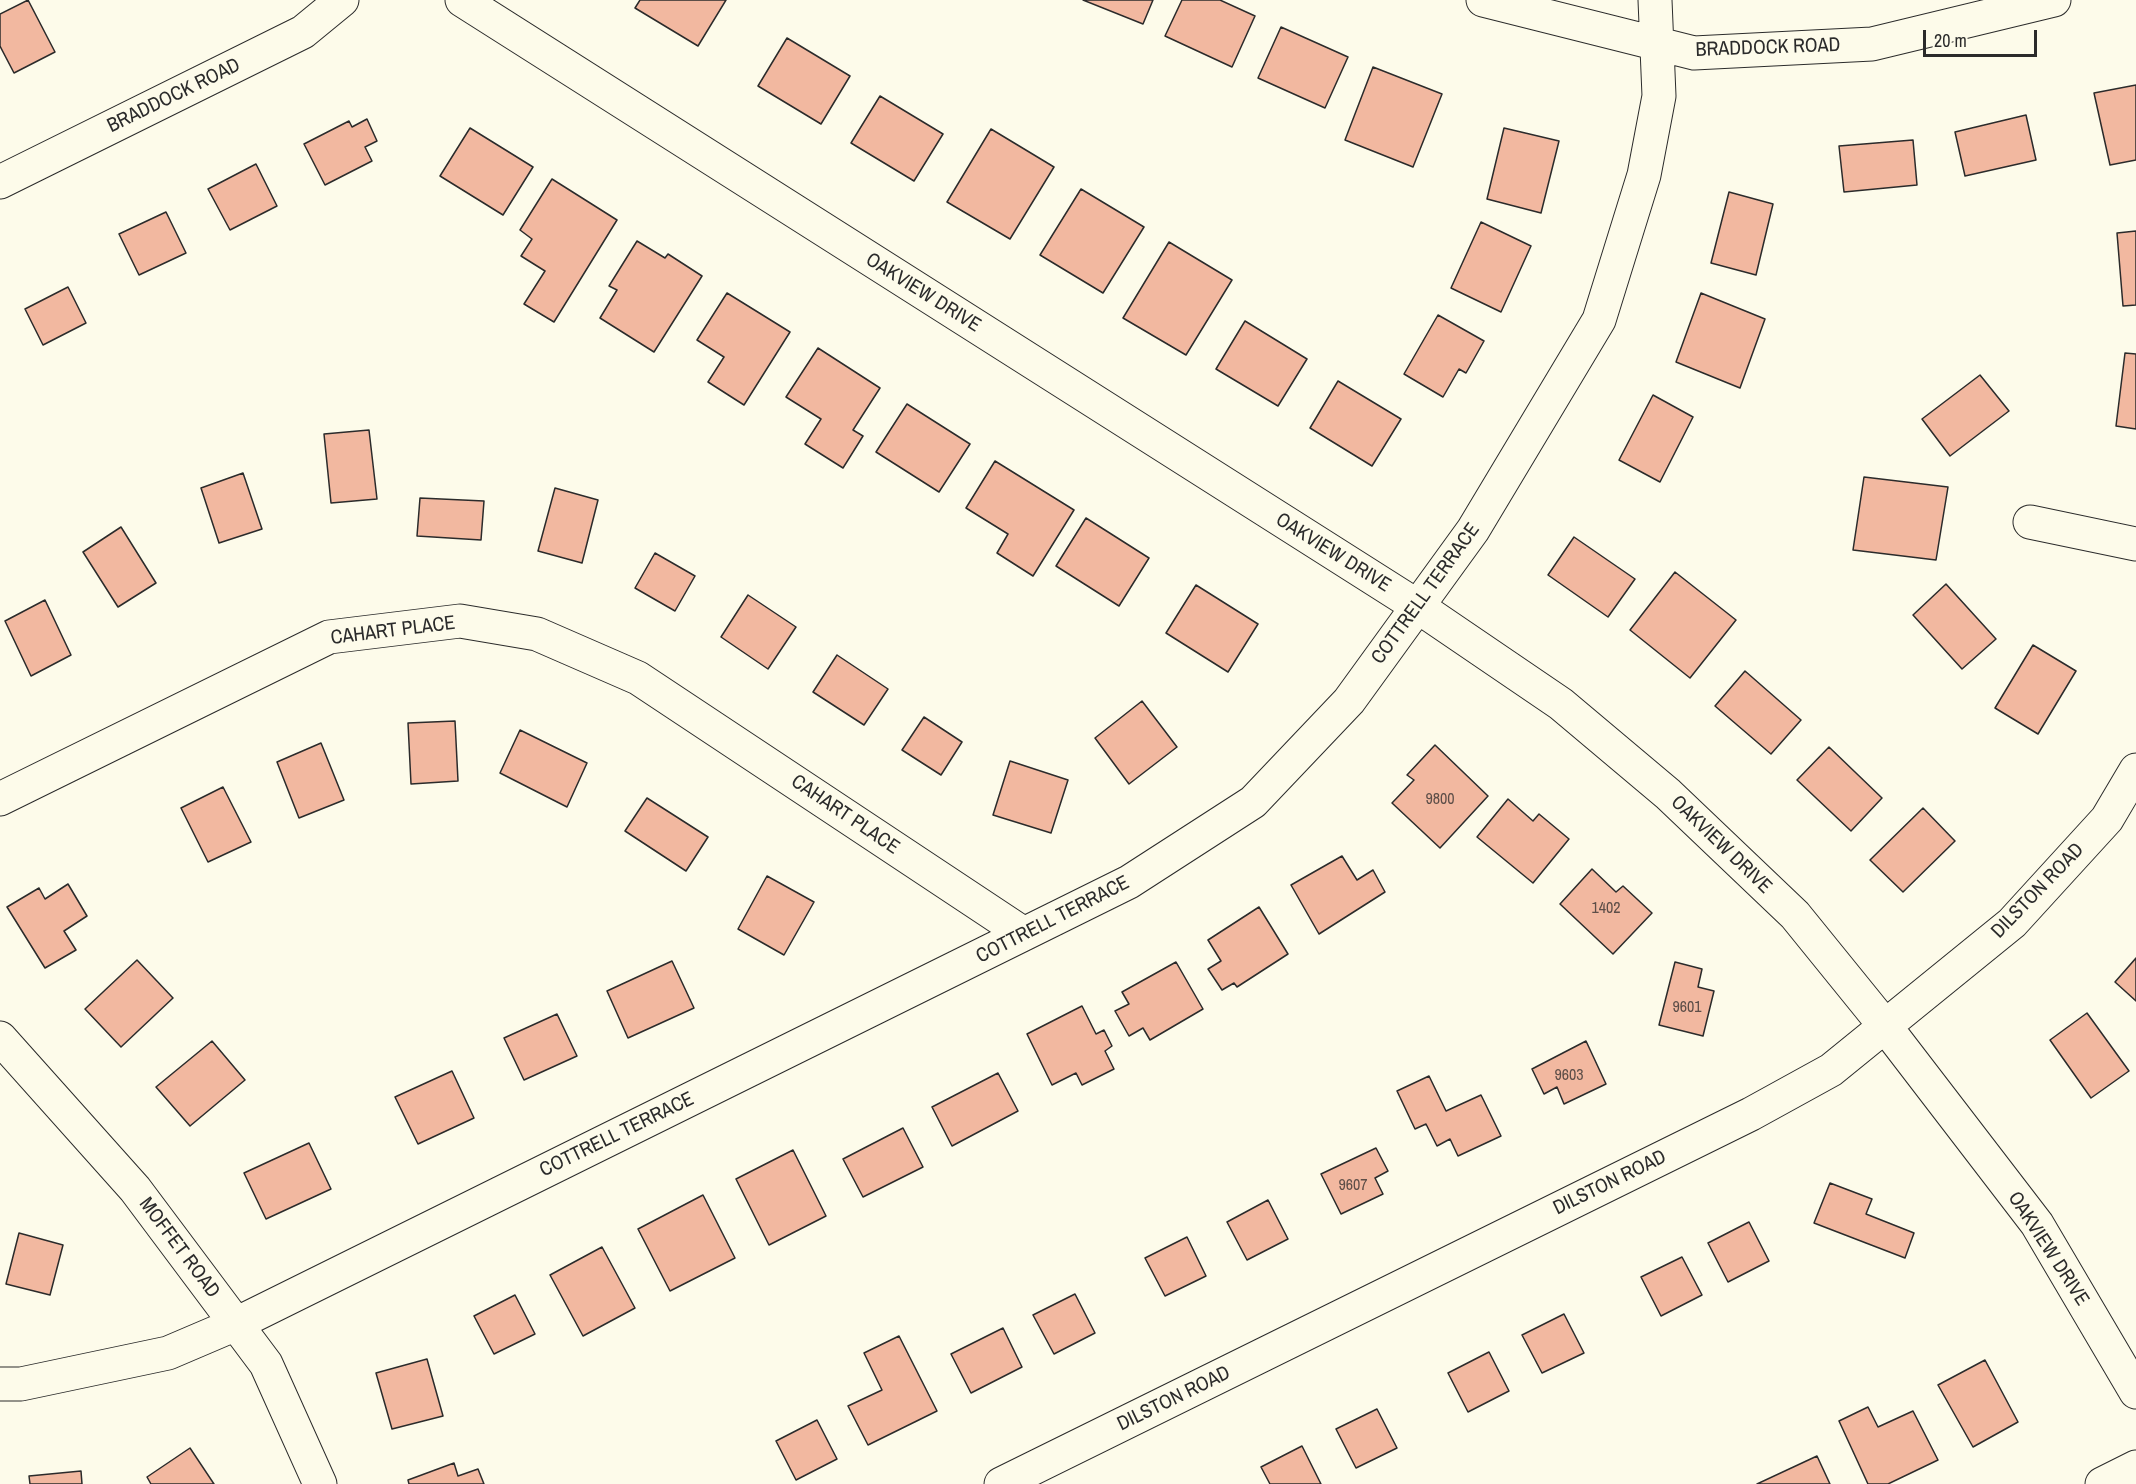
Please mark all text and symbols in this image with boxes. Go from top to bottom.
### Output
scale bar [1926,18,2040,56]
text: 20 m [1934,28,1967,53]
street label: BRADDOCK ROAD [1695,33,1841,63]
street label: BRADDOCK ROAD [104,53,244,139]
street label: OAKVIEW DRIVE [861,248,985,338]
street label: OAKVIEW DRIVE [1271,508,1395,598]
street label: COTTRELL TERRACE [1367,519,1485,669]
street label: CAHART PLACE [329,611,457,651]
street label: CAHART PLACE [786,770,904,860]
house number: 9800 [1425,790,1455,810]
street label: OAKVIEW DRIVE [1665,791,1777,899]
street label: DILSTON ROAD [1987,839,2089,943]
street label: COTTRELL TERRACE [972,871,1134,969]
house number: 1402 [1591,899,1621,919]
house number: 9601 [1672,998,1702,1018]
house number: 9603 [1554,1066,1584,1086]
street label: COTTRELL TERRACE [536,1087,698,1183]
street label: DILSTON ROAD [1550,1145,1670,1221]
house number: 9607 [1338,1176,1368,1196]
street label: OAKVIEW DRIVE [2002,1187,2094,1311]
street label: MOFFET ROAD [134,1193,224,1303]
street label: DILSTON ROAD [1114,1361,1234,1437]

